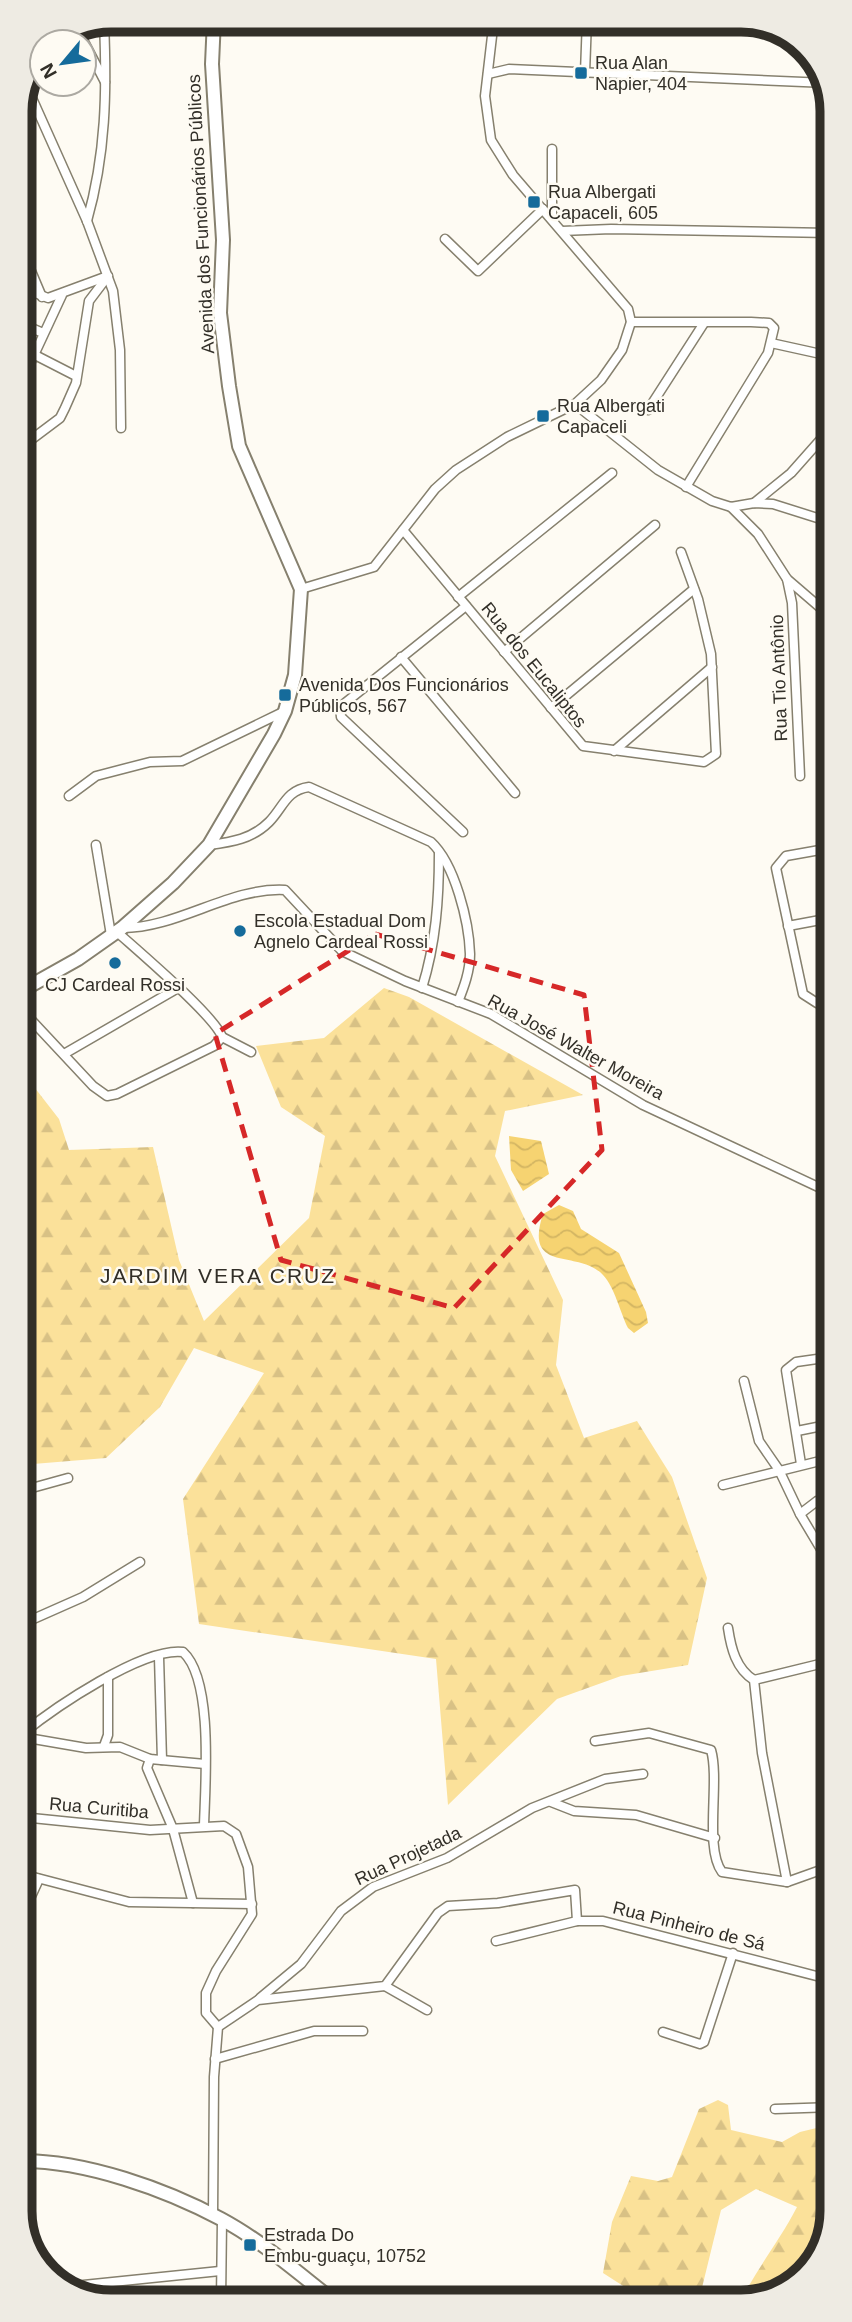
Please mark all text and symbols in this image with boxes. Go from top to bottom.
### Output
north arrow [28,28,98,98]
place label: Rua Alan Napier, 404 [595,53,687,94]
text: N [36,60,61,82]
marker: Rua Alan Napier, 404 [573,65,589,81]
street label: Avenida dos Funcionários Públicos [184,74,218,354]
place label: Rua Albergati Capaceli, 605 [548,182,658,223]
marker: Rua Albergati Capaceli, 605 [526,194,542,210]
place label: Rua Albergati Capaceli [557,396,665,437]
marker: Rua Albergati Capaceli [535,408,551,424]
street label: Rua dos Eucaliptos [477,598,591,732]
street label: Rua Tio Antônio [767,614,791,742]
place label: Avenida Dos Funcionários Públicos, 567 [299,675,509,716]
marker: Avenida Dos Funcionários Públicos, 567 [277,687,293,703]
place label: Escola Estadual Dom Agnelo Cardeal Rossi [254,911,428,952]
marker: Escola Estadual Dom Agnelo Cardeal Rossi [232,923,248,939]
marker: CJ Cardeal Rossi [107,955,123,971]
place label: CJ Cardeal Rossi [45,975,185,995]
street label: Rua José Walter Moreira [484,990,668,1104]
district label: JARDIM VERA CRUZ [100,1264,336,1287]
street label: Rua Curitiba [48,1794,151,1822]
street label: Rua Projetada [352,1822,465,1889]
street label: Rua Pinheiro de Sá [611,1897,768,1955]
place label: Estrada Do Embu-guaçu, 10752 [264,2225,426,2266]
marker: Estrada Do Embu-guaçu, 10752 [242,2237,258,2253]

